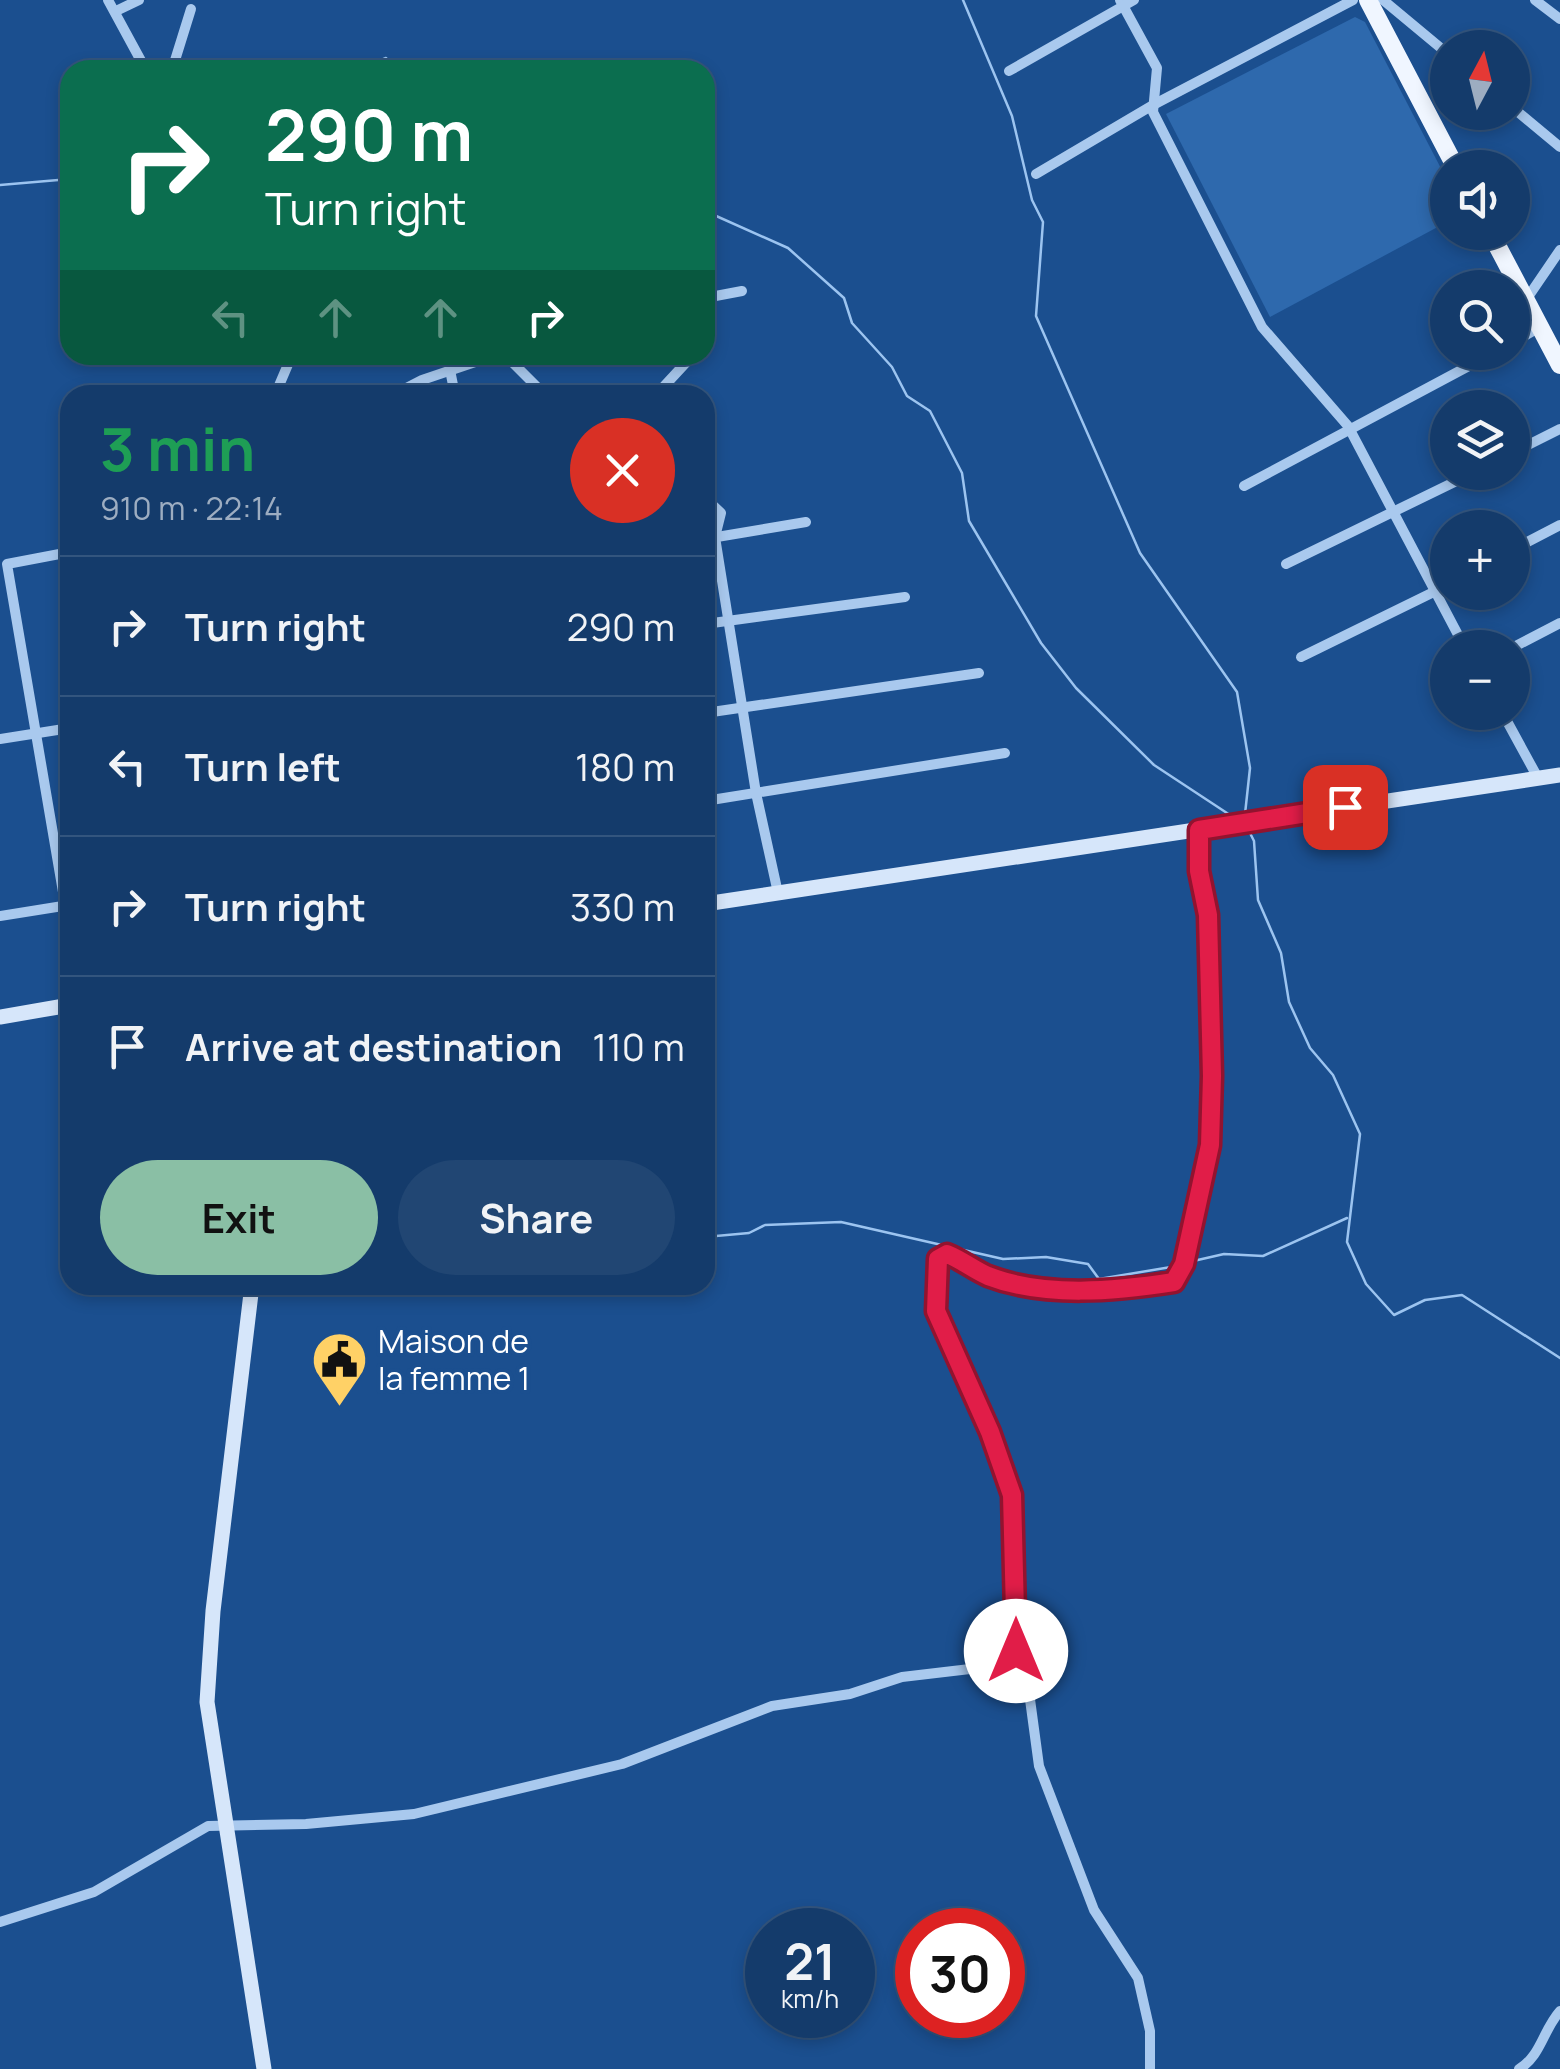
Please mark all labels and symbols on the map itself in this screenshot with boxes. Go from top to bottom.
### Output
north arrow [1430,30,1530,130]
pin [1303,765,1388,850]
place label: Maison de la femme 1 [378,1319,530,1400]
public building icon: Maison de la femme 1 [309,1330,369,1409]
position arrow [964,1599,1068,1703]
speed limit sign: 30 [895,1908,1025,2038]

